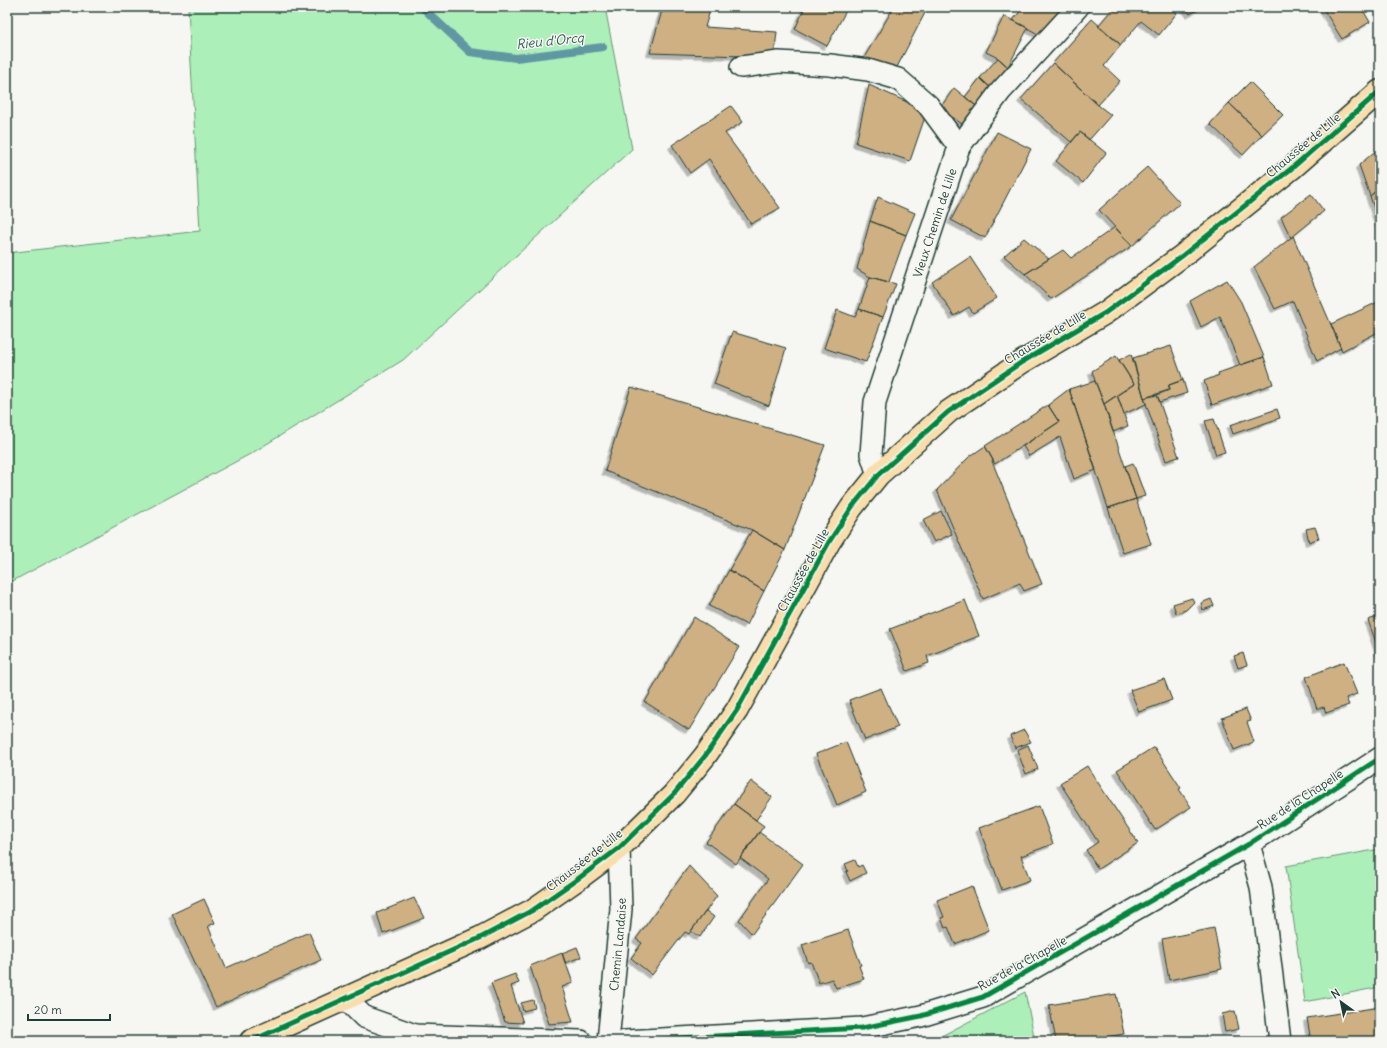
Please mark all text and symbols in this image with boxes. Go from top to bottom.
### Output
water label: Rieu d'Orcq [515,29,585,53]
street label: Chaussée de Lille [1263,109,1343,181]
street label: Vieux Chemin de Lille [909,166,959,279]
street label: Chaussée de Lille [1001,307,1089,367]
street label: Chaussée de Lille [774,526,832,614]
street label: Rue de la Chapelle [1254,766,1346,832]
street label: Chaussée de Lille [543,826,625,894]
street label: Chemin Landaise [605,898,629,992]
street label: Rue de la Chapelle [975,932,1069,994]
north arrow [1321,982,1361,1022]
text: N [1329,986,1343,1002]
scale bar [28,996,110,1022]
text: 20 m [34,1002,62,1017]

